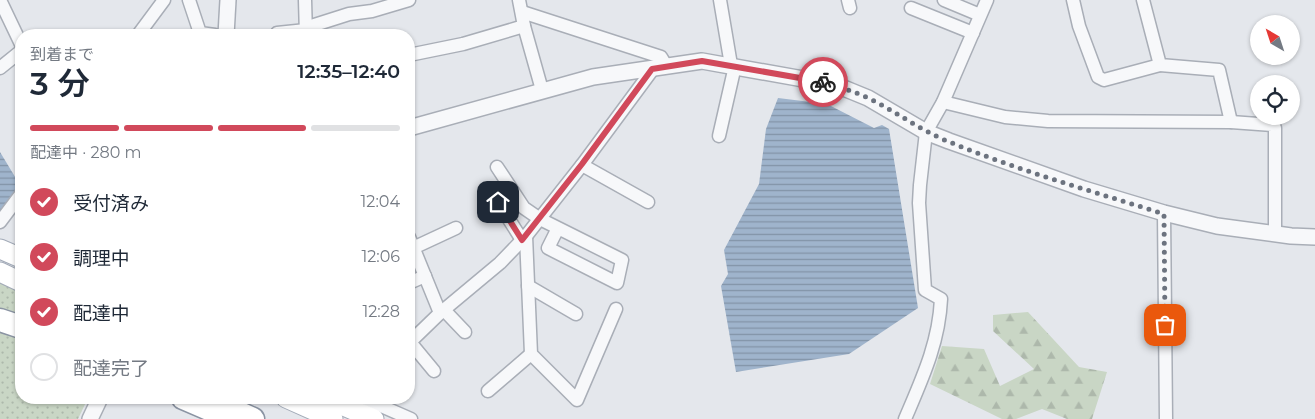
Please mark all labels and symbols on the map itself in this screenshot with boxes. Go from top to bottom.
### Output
north arrow [1250,15,1300,65]
courier [798,57,848,107]
pin [477,181,519,223]
pin [1144,304,1186,346]

